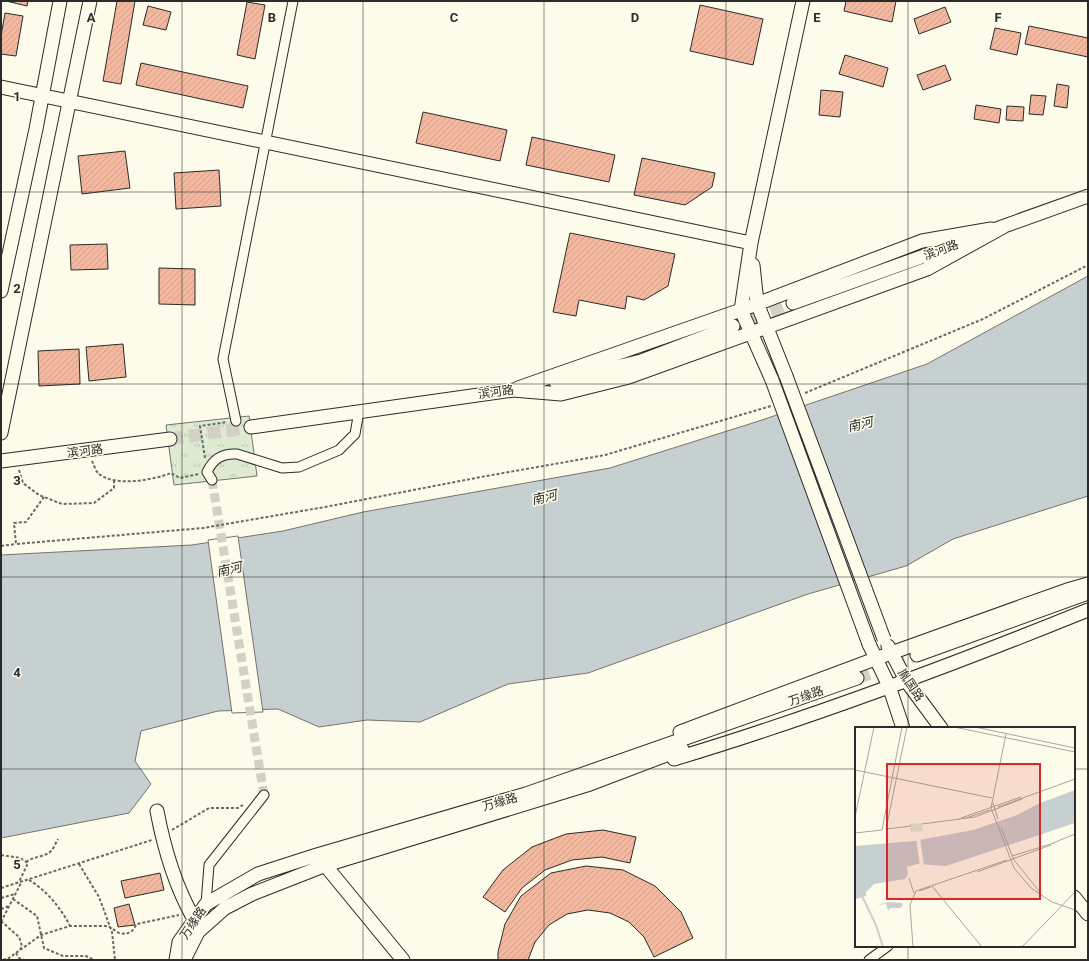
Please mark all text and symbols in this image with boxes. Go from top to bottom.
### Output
text: A [87,10,96,25]
text: B [268,10,276,25]
text: C [450,10,459,25]
text: D [631,10,639,25]
text: E [813,10,821,25]
text: F [994,10,1002,25]
text: 1 [13,89,21,104]
street label: 滨河路 [922,237,960,263]
text: 2 [13,281,21,296]
street label: 滨河路 [477,383,515,401]
water label: 南河 [846,414,877,435]
street label: 滨河路 [66,442,104,460]
text: 3 [13,473,21,488]
water label: 南河 [530,487,561,508]
water label: 南河 [215,559,246,580]
text: 4 [13,665,21,680]
street label: 胤国路 [895,666,927,704]
street label: 万缘路 [787,684,825,708]
inset map [855,727,1075,947]
street label: 万缘路 [481,790,519,814]
text: 5 [13,857,21,872]
street label: 万缘路 [177,904,209,942]

